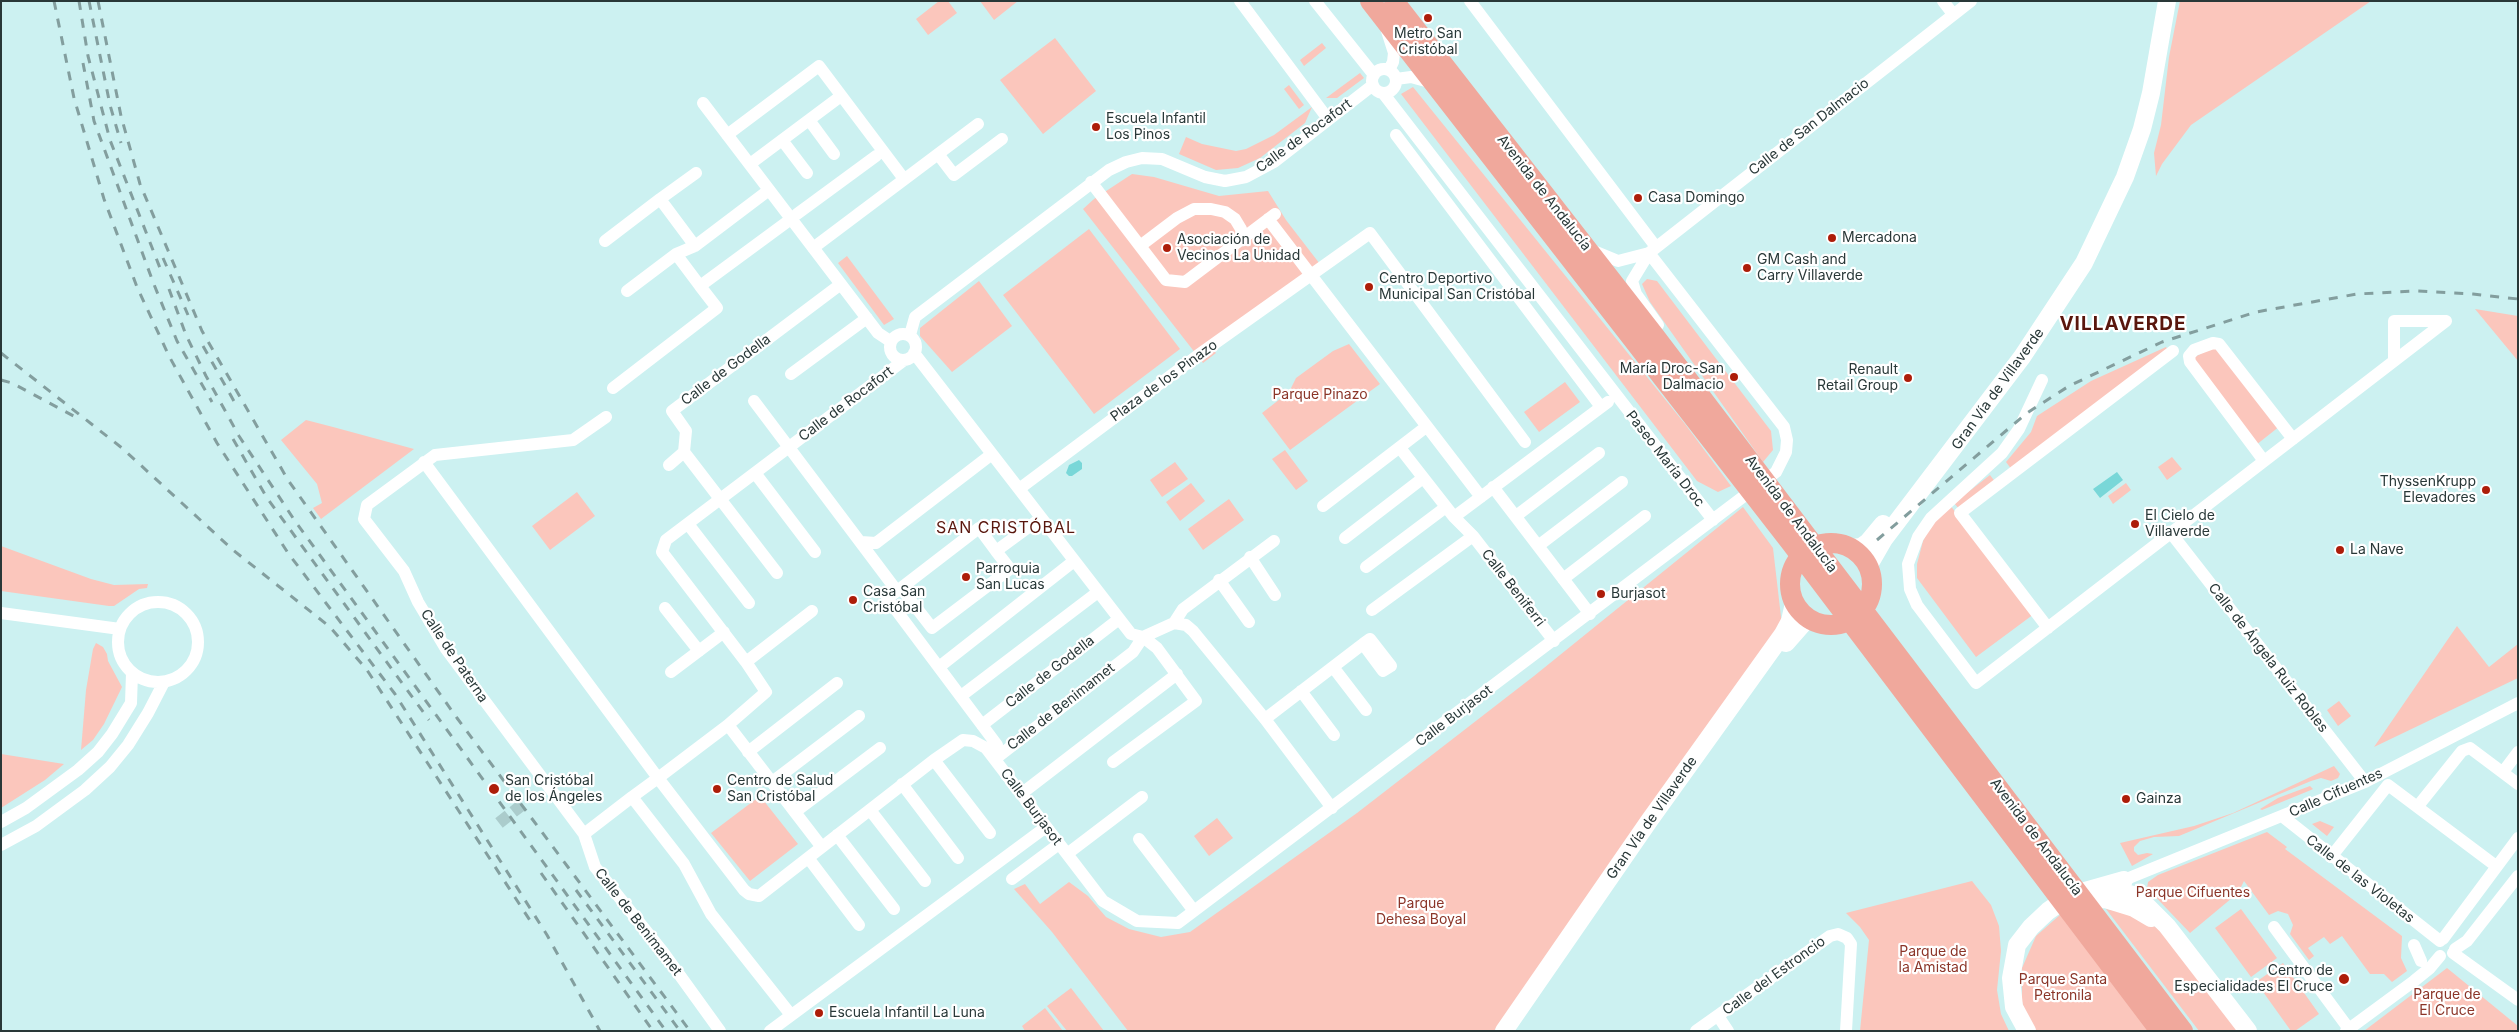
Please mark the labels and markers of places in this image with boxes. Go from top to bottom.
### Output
marker: Metro San Cristóbal [1422,12,1434,24]
place label: Metro San Cristóbal [1394,26,1462,58]
place label: Escuela Infantil Los Pinos [1106,111,1206,144]
marker: Escuela Infantil Los Pinos [1090,121,1102,133]
place label: Casa Domingo [1648,190,1745,206]
marker: Casa Domingo [1632,192,1644,204]
place label: Mercadona [1842,230,1917,246]
place label: Asociación de Vecinos La Unidad [1177,232,1300,264]
marker: Mercadona [1826,232,1838,244]
marker: Asociación de Vecinos La Unidad [1161,242,1173,254]
place label: GM Cash and Carry Villaverde [1757,252,1863,284]
marker: GM Cash and Carry Villaverde [1741,262,1753,274]
place label: Centro Deportivo Municipal San Cristóbal [1379,271,1535,304]
marker: Centro Deportivo Municipal San Cristóbal [1363,281,1375,293]
place label: María Droc-San Dalmacio [1620,361,1724,394]
place label: Renault Retail Group [1817,362,1898,394]
marker: María Droc-San Dalmacio [1728,371,1740,383]
marker: Renault Retail Group [1902,372,1914,384]
place label: ThyssenKrupp Elevadores [2380,474,2476,507]
marker: ThyssenKrupp Elevadores [2480,484,2492,496]
place label: El Cielo de Villaverde [2145,508,2215,540]
marker: El Cielo de Villaverde [2129,518,2141,530]
place label: La Nave [2350,542,2404,558]
marker: La Nave [2334,544,2346,556]
place label: Parroquia San Lucas [976,561,1045,594]
marker: Parroquia San Lucas [960,571,972,583]
place label: Casa San Cristóbal [863,584,925,616]
place label: Burjasot [1611,586,1666,602]
marker: Burjasot [1595,588,1607,600]
marker: Casa San Cristóbal [847,594,859,606]
place label: San Cristóbal de los Ángeles [505,773,602,806]
place label: Centro de Salud San Cristóbal [727,773,833,806]
marker: San Cristóbal de los Ángeles [487,782,501,796]
marker: Centro de Salud San Cristóbal [711,783,723,795]
place label: Gainza [2136,791,2182,807]
marker: Gainza [2120,793,2132,805]
place label: Centro de Especialidades El Cruce [2174,963,2333,996]
marker: Centro de Especialidades El Cruce [2337,972,2351,986]
place label: Escuela Infantil La Luna [829,1005,985,1021]
marker: Escuela Infantil La Luna [813,1007,825,1019]

